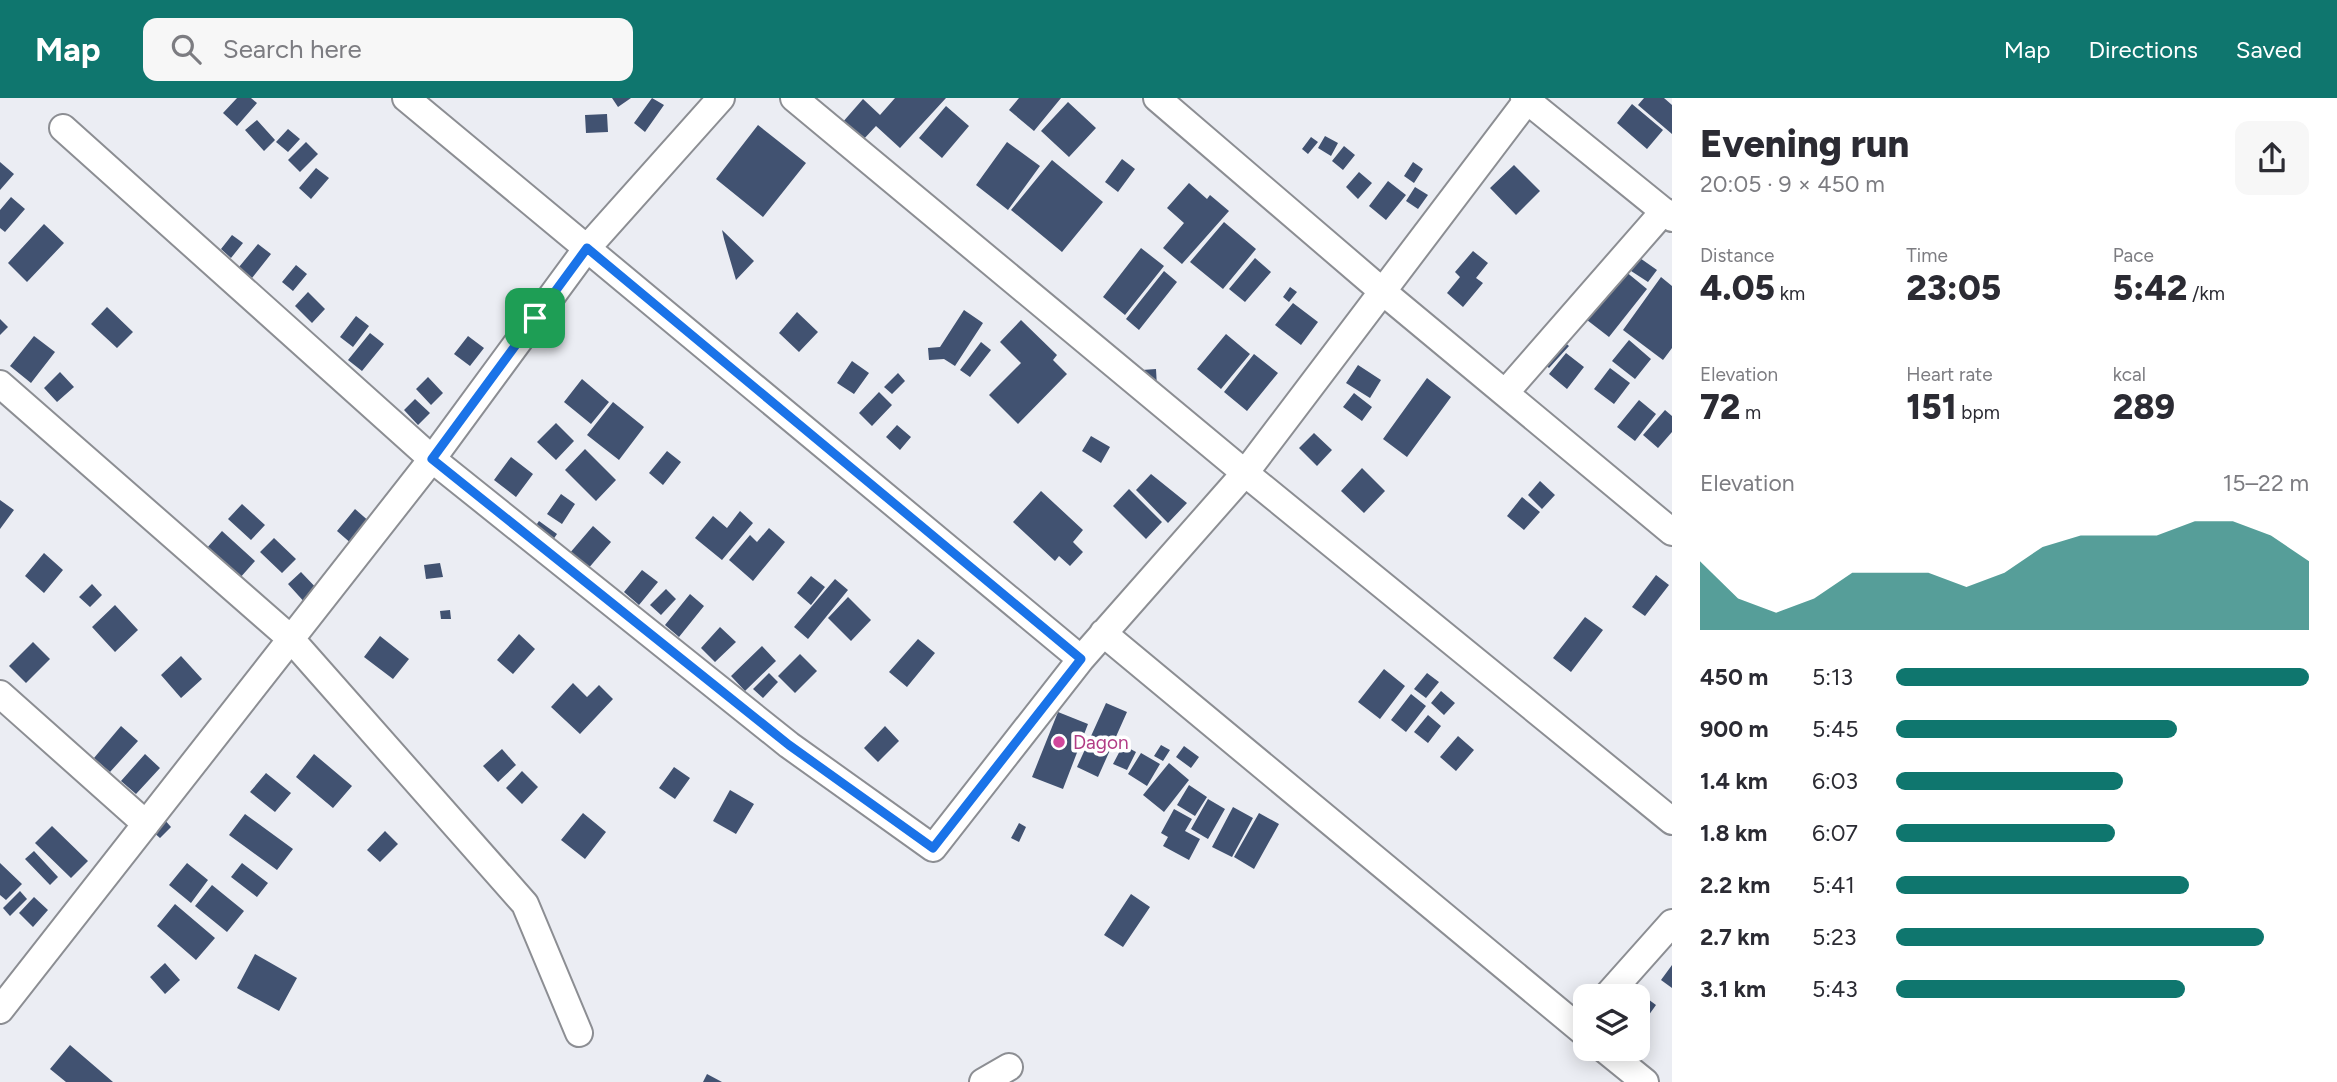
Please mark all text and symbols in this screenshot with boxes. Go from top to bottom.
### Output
search box [143,18,633,81]
text: Map [35,30,101,69]
icon: search [167,30,205,68]
text: Search here [223,33,362,65]
text: Map [2004,35,2050,64]
text: Directions [2088,35,2198,64]
text: Saved [2236,35,2302,64]
text: Evening run [1700,121,1909,167]
button: share [2235,121,2309,195]
text: 20:05 · 9 × 450 m [1700,170,1885,198]
text: Distance [1700,244,1774,267]
text: Time [1906,244,1948,267]
text: Pace [2113,244,2154,267]
text: 4.05 [1700,267,1775,309]
text: 23:05 [1906,267,2001,309]
text: 5:42 [2113,267,2187,309]
text: km [1775,282,1805,305]
text: /km [2187,282,2225,305]
pin [505,288,565,348]
icon: arrive [516,299,554,337]
text: Elevation [1700,363,1778,386]
text: Heart rate [1906,363,1993,386]
text: kcal [2113,363,2146,386]
text: 72 [1700,386,1740,428]
text: 151 [1906,386,1957,428]
text: 289 [2113,386,2175,428]
text: m [1740,401,1761,424]
text: bpm [1957,401,2000,424]
text: Elevation [1700,469,1795,497]
text: 15–22 m [2223,469,2309,497]
text: 450 m [1700,663,1768,691]
text: 5:13 [1812,663,1853,691]
text: 900 m [1700,715,1769,743]
text: 5:45 [1812,715,1859,743]
place label: Dagon [1073,731,1129,754]
marker: Dagon [1051,734,1067,750]
text: 1.4 km [1700,767,1768,795]
text: 6:03 [1812,767,1858,795]
text: 1.8 km [1700,819,1767,847]
text: 6:07 [1812,819,1858,847]
text: 2.2 km [1700,871,1770,899]
text: 5:41 [1812,871,1855,899]
text: 2.7 km [1700,923,1770,951]
text: 5:23 [1812,923,1856,951]
text: 3.1 km [1700,975,1766,1003]
text: 5:43 [1812,975,1858,1003]
map controls [1573,984,1650,1061]
button: layers [1573,984,1650,1061]

